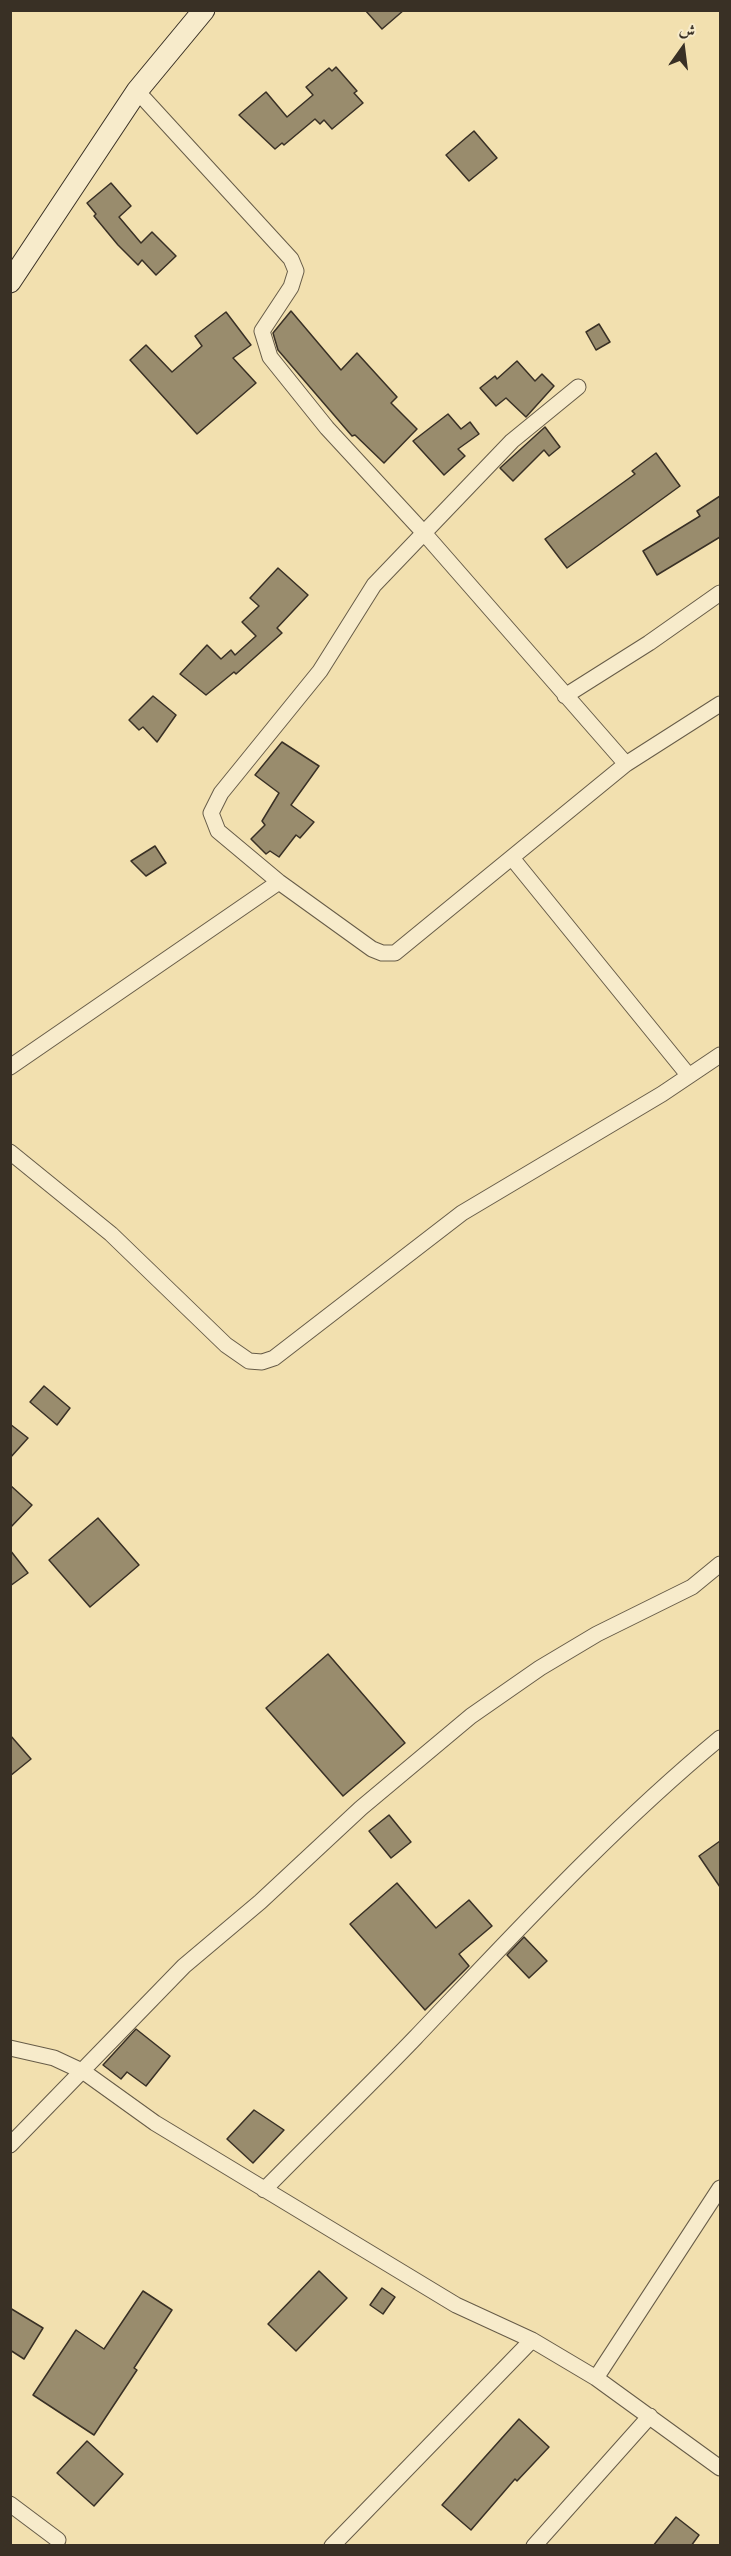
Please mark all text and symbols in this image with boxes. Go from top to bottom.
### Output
north arrow [653,18,713,78]
text: ش [677,19,697,41]

